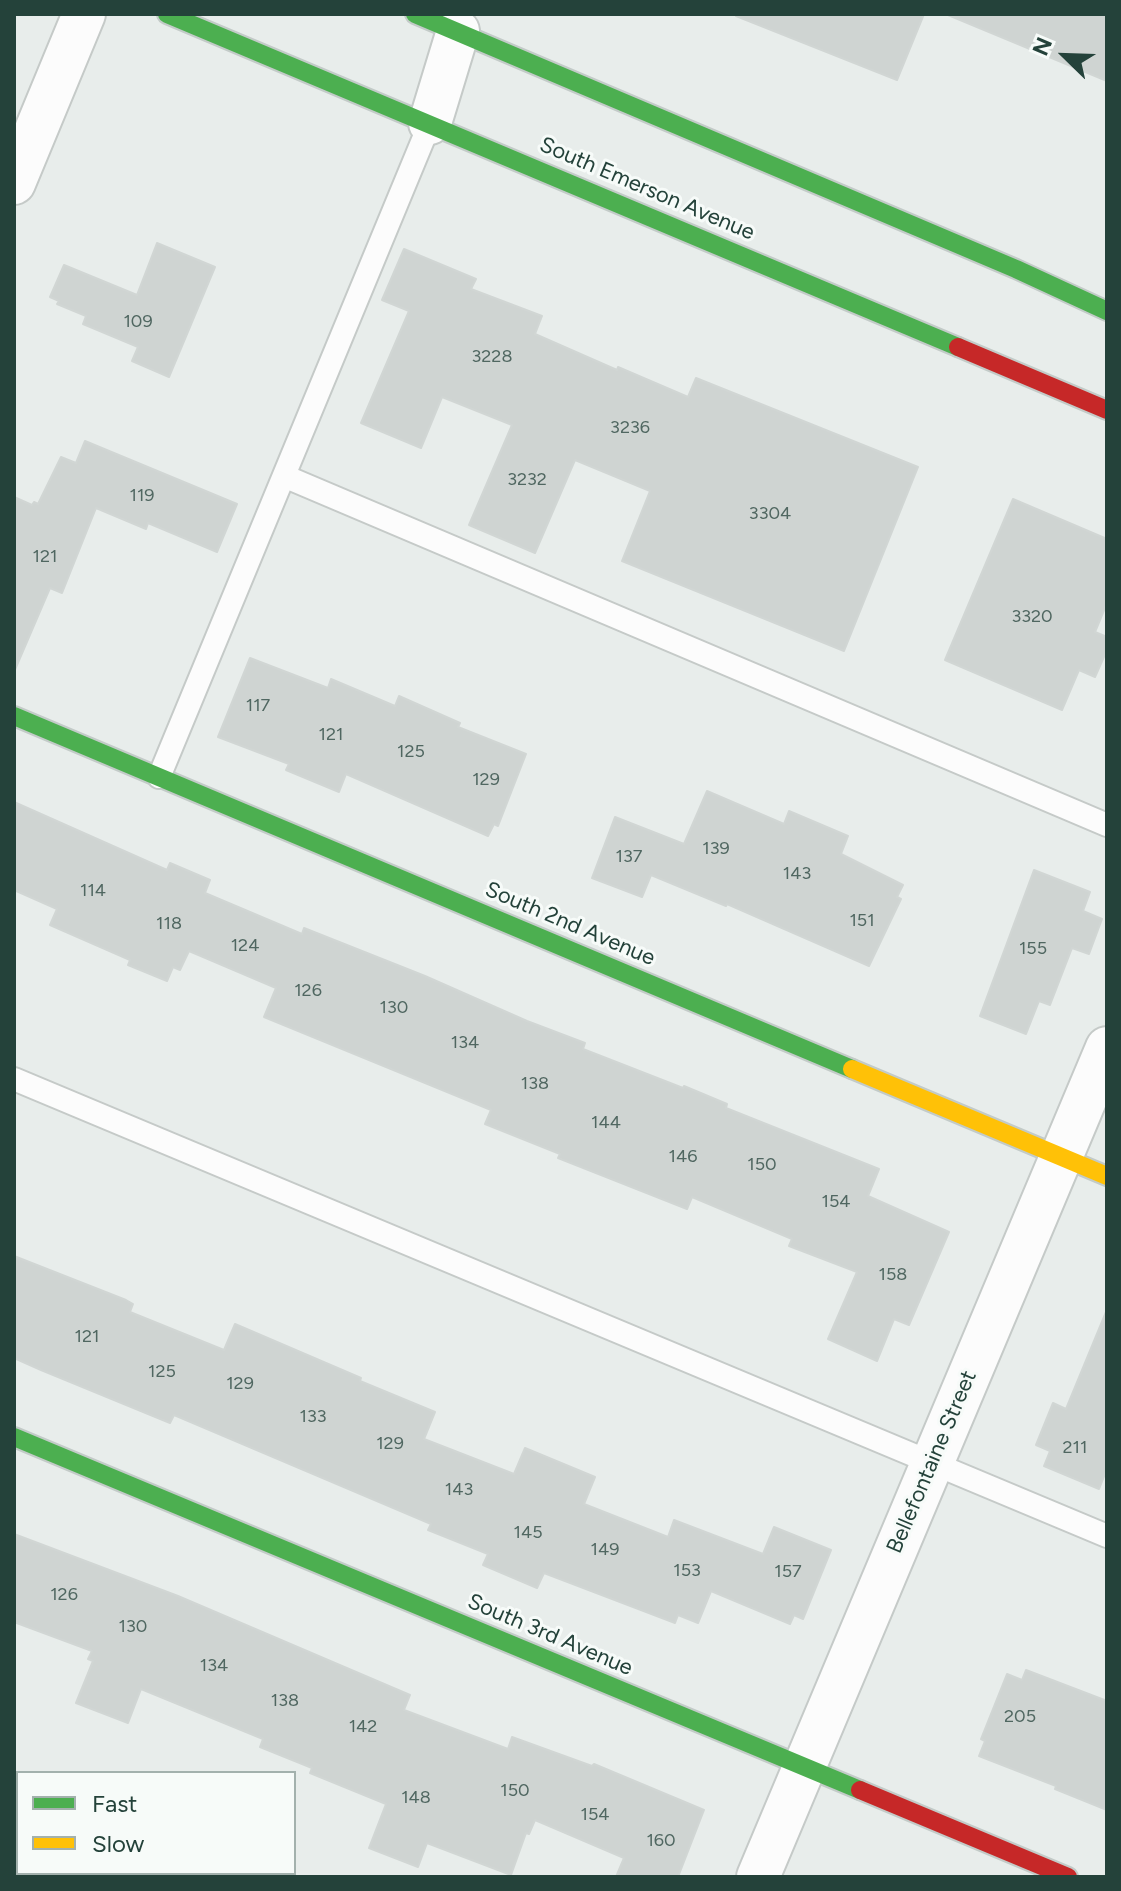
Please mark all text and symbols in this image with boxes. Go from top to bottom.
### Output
north arrow [1025,16,1105,96]
text: N [1027,33,1058,60]
street label: South Emerson Avenue [536,132,758,246]
house number: 109 [123,311,153,333]
house number: 3228 [472,346,512,368]
house number: 3236 [610,417,650,439]
house number: 3232 [507,469,547,491]
house number: 119 [129,485,155,507]
house number: 3304 [749,503,791,525]
house number: 121 [33,546,57,568]
house number: 3320 [1011,606,1053,628]
house number: 117 [246,695,270,717]
house number: 121 [319,724,343,746]
house number: 125 [397,741,425,763]
house number: 129 [472,769,500,791]
house number: 139 [702,838,730,860]
house number: 137 [616,846,642,868]
house number: 143 [783,863,811,885]
street label: South 2nd Avenue [481,876,659,972]
house number: 114 [80,880,106,902]
house number: 151 [849,910,875,932]
house number: 118 [156,913,182,935]
house number: 124 [231,935,259,957]
house number: 155 [1019,938,1047,960]
house number: 126 [294,980,322,1002]
house number: 130 [380,997,408,1019]
house number: 134 [451,1032,479,1054]
house number: 138 [521,1073,549,1095]
house number: 144 [591,1112,621,1134]
house number: 146 [669,1146,697,1168]
house number: 150 [747,1154,777,1176]
house number: 154 [822,1191,850,1213]
house number: 158 [879,1264,907,1286]
house number: 121 [75,1326,99,1348]
house number: 125 [148,1361,176,1383]
street label: Bellefontaine Street [882,1367,982,1557]
house number: 129 [226,1373,254,1395]
house number: 133 [299,1406,327,1428]
house number: 129 [376,1433,404,1455]
house number: 211 [1063,1437,1087,1459]
house number: 143 [445,1479,473,1501]
house number: 145 [514,1522,542,1544]
house number: 149 [591,1539,619,1561]
house number: 153 [673,1560,701,1582]
house number: 157 [774,1561,802,1583]
house number: 126 [50,1584,78,1606]
street label: South 3rd Avenue [464,1588,636,1682]
house number: 130 [119,1616,147,1638]
house number: 134 [200,1655,228,1677]
house number: 138 [271,1690,299,1712]
house number: 205 [1004,1706,1036,1728]
house number: 142 [349,1716,377,1738]
legend [16,1771,296,1875]
house number: 150 [500,1780,530,1802]
house number: 148 [401,1787,431,1809]
text: Fast [92,1789,137,1818]
house number: 154 [581,1804,609,1826]
text: Slow [92,1829,144,1858]
house number: 160 [646,1830,676,1852]

